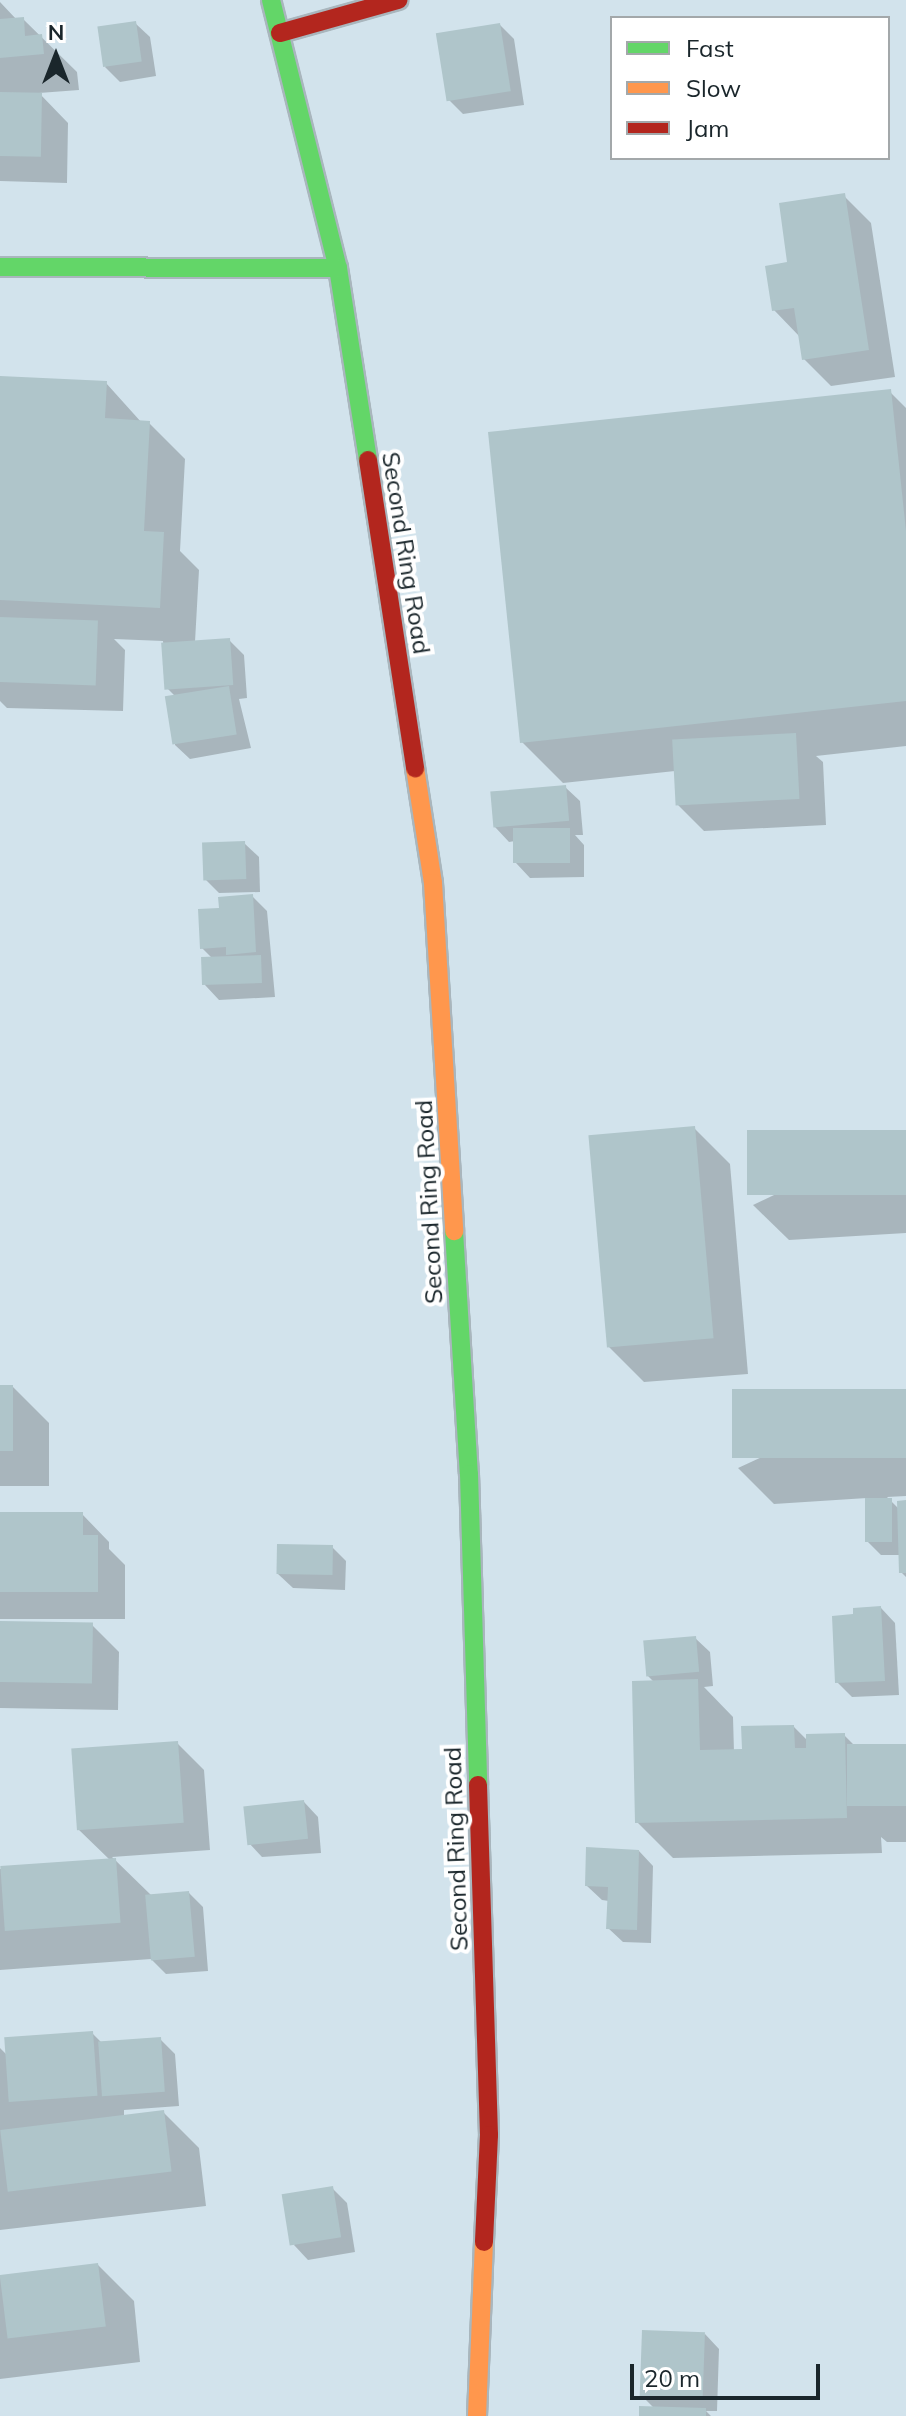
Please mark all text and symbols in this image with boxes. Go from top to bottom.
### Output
north arrow [16,16,96,96]
legend [610,16,890,160]
text: N [48,18,64,46]
text: Fast [686,33,734,63]
text: Slow [686,73,741,103]
text: Jam [686,113,729,143]
street label: Second Ring Road [376,450,436,656]
street label: Second Ring Road [409,1099,449,1305]
street label: Second Ring Road [438,1747,474,1951]
scale bar [634,2348,824,2398]
text: 20 m [644,2363,700,2393]

